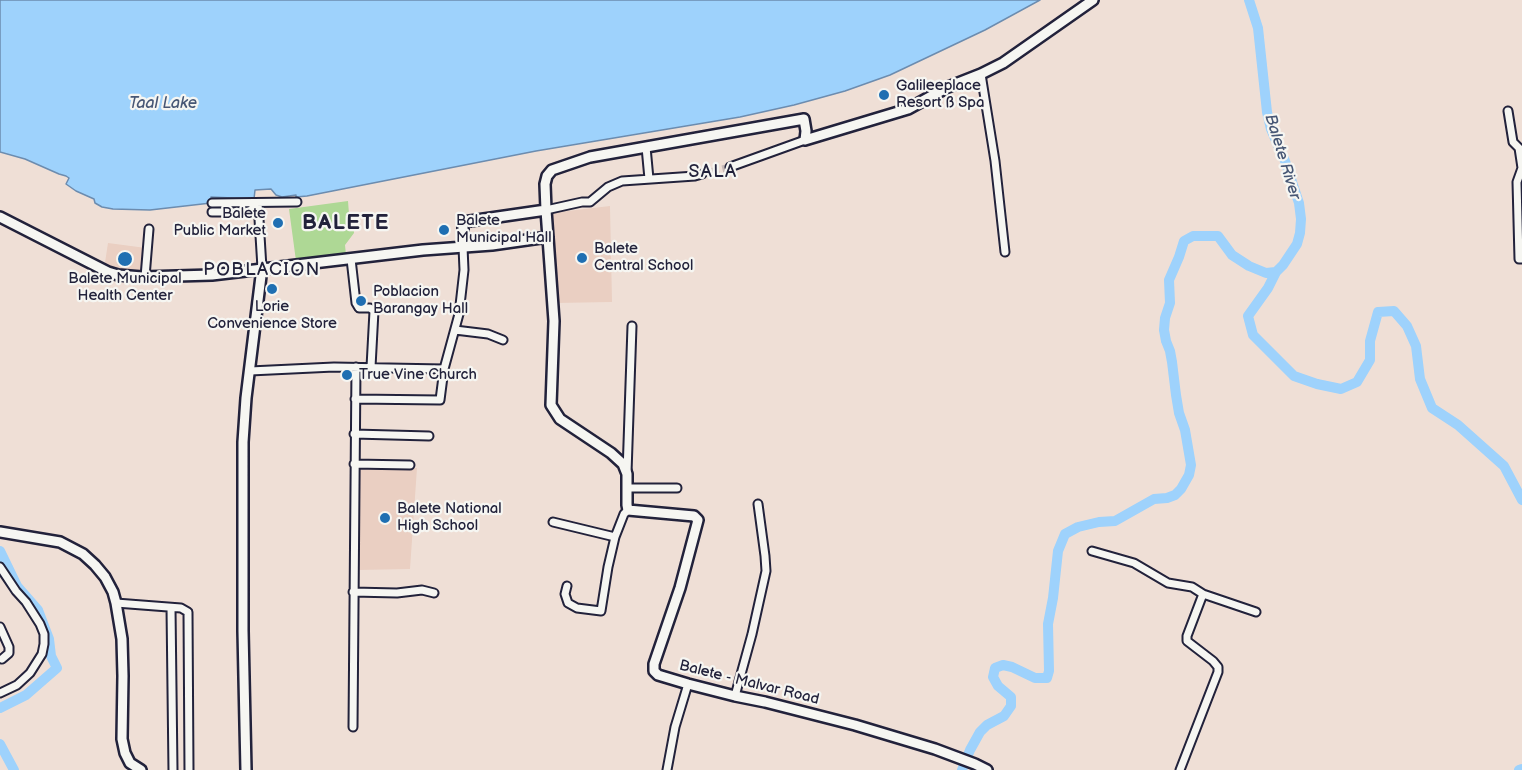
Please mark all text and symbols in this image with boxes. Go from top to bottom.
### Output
place label: Galileeplace Resort ß Spa [896,77,984,112]
marker: Galileeplace Resort ß Spa [877,88,891,102]
water label: Taal Lake [129,94,197,114]
water label: Balete River [1260,112,1304,202]
district label: SALA [688,161,738,183]
place label: Balete Public Market [173,205,266,240]
district label: BALETE [302,211,390,237]
place label: Balete Municipal Hall [456,212,551,247]
marker: Balete Public Market [271,216,285,230]
marker: Balete Municipal Hall [437,223,451,237]
place label: Balete Central School [594,240,693,275]
marker: Balete Municipal Health Center [116,250,134,268]
marker: Balete Central School [575,251,589,265]
district label: POBLACION [203,259,321,281]
place label: Balete Municipal Health Center [68,270,182,305]
marker: Lorie Convenience Store [265,282,279,296]
place label: Poblacion Barangay Hall [373,283,468,318]
marker: Poblacion Barangay Hall [354,294,368,308]
place label: Lorie Convenience Store [207,298,337,333]
place label: True Vine Church [359,366,477,384]
marker: True Vine Church [340,368,354,382]
place label: Balete National High School [397,500,502,535]
marker: Balete National High School [378,511,392,525]
street label: Balete - Malvar Road [677,657,821,709]

